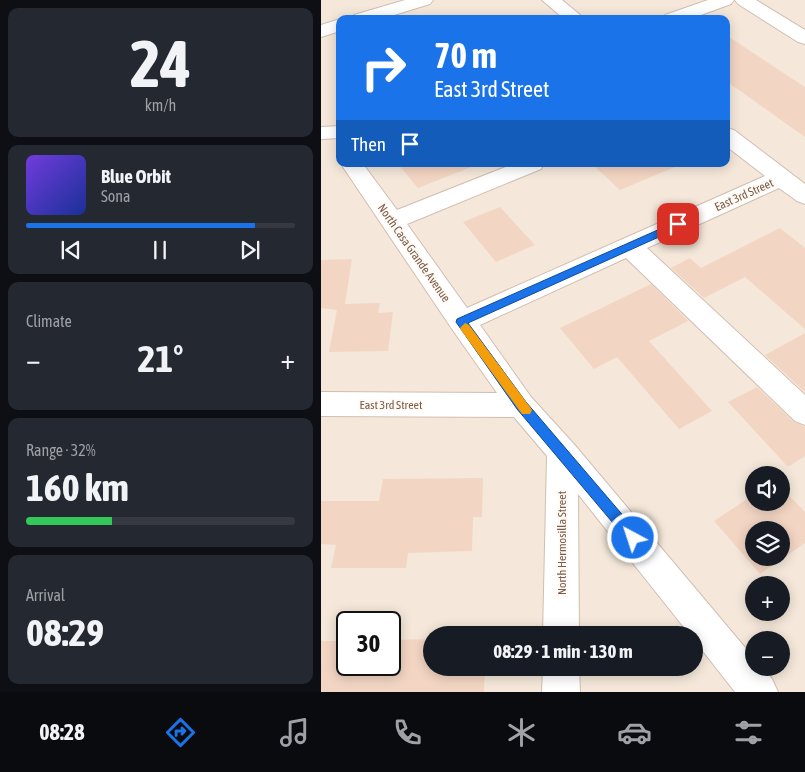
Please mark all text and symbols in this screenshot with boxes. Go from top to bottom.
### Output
text: 24 [130,26,191,101]
icon: right [351,35,416,100]
text: 70 m [434,35,497,75]
text: East 3rd Street [434,76,549,102]
text: km/h [145,96,176,114]
icon: arrive [396,130,424,158]
text: Then [351,133,386,155]
text: Blue Orbit [101,165,171,187]
street label: East 3rd Street [712,176,776,214]
text: Sona [101,187,130,205]
street label: North Casa Grande Avenue [375,201,453,305]
pin [657,203,699,245]
icon: arrive [664,210,692,238]
icon: previous [57,236,85,264]
icon: pause [146,236,174,264]
icon: next [236,236,264,264]
text: Climate [26,312,72,330]
text: 21° [137,337,184,380]
text: − [26,343,41,375]
text: + [280,343,295,375]
street label: East 3rd Street [360,398,423,412]
text: Range · 32% [26,441,96,459]
text: 160 km [26,466,129,509]
map controls [745,466,790,676]
button: sound [745,466,790,511]
street label: North Hermosilla Street [555,490,569,595]
position arrow [606,511,658,563]
button: layers [745,521,790,566]
button: + [745,576,790,621]
text: Arrival [26,586,65,604]
text: 08:29 [26,611,104,654]
speed limit sign: 30 [336,611,401,676]
button: − [745,631,790,676]
text: 08:29 · 1 min · 130 m [493,640,633,662]
icon: directions [163,715,198,750]
icon: music [277,715,312,750]
icon: phone [390,715,425,750]
icon: climate [504,715,539,750]
icon: car [617,715,652,750]
icon: filters [731,715,766,750]
text: 08:28 [39,719,85,745]

